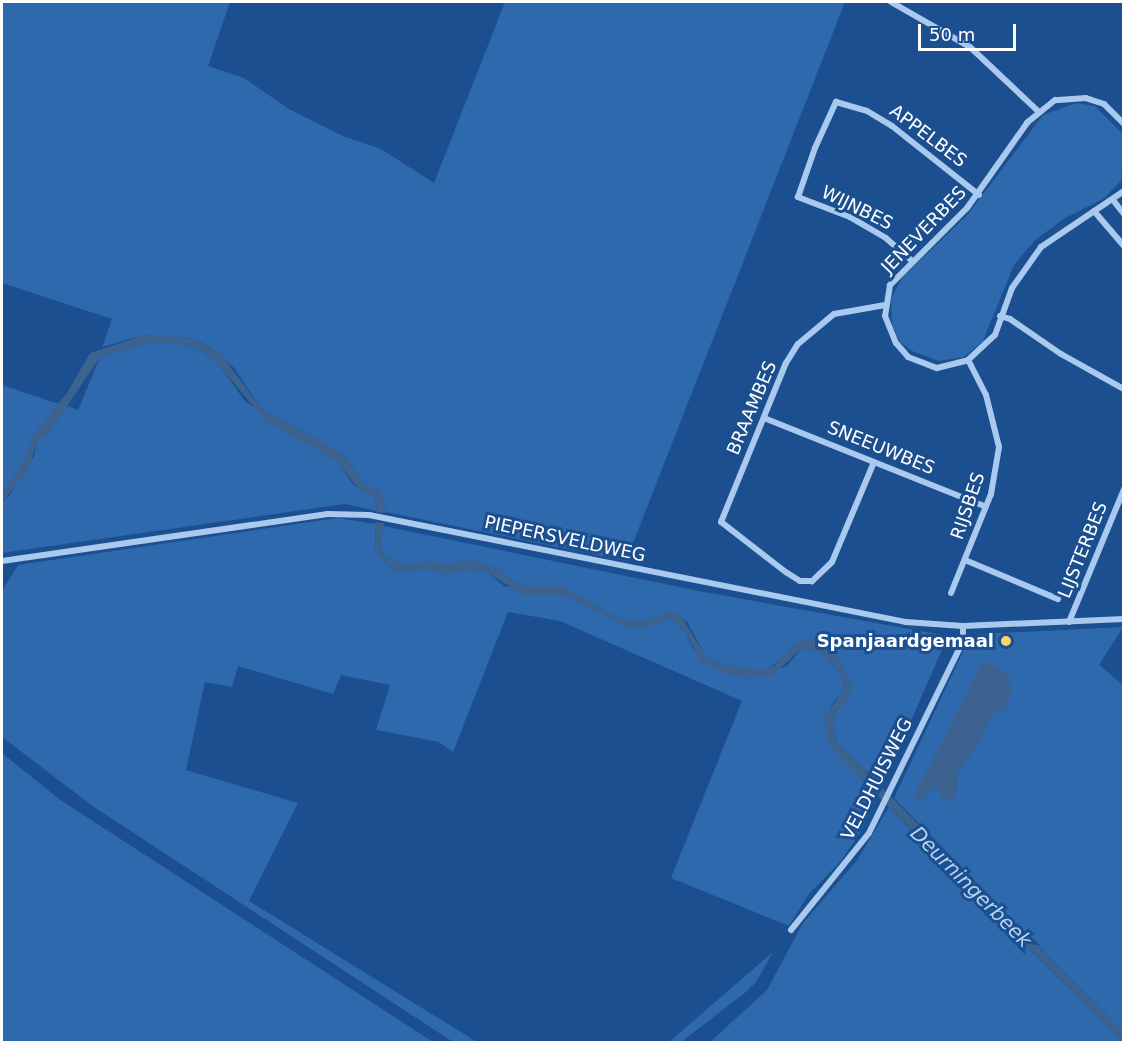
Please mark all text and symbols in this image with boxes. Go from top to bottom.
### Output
scale bar [921,12,1018,50]
text: 50 m [929,24,975,45]
street label: APPELBES [885,100,971,172]
street label: WIJNBES [818,181,896,235]
street label: JENEVERBES [877,182,971,278]
street label: BRAAMBES [723,358,781,458]
street label: SNEEUWBES [824,417,938,479]
street label: RIJSBES [946,470,990,542]
street label: LIJSTERBES [1054,499,1112,601]
street label: PIEPERSVELDWEG [482,511,648,567]
place label: Spanjaardgemaal [817,630,994,652]
marker: Spanjaardgemaal [999,634,1013,648]
street label: VELDHUISWEG [837,714,917,844]
water label: Deurningerbeek [905,821,1037,953]

